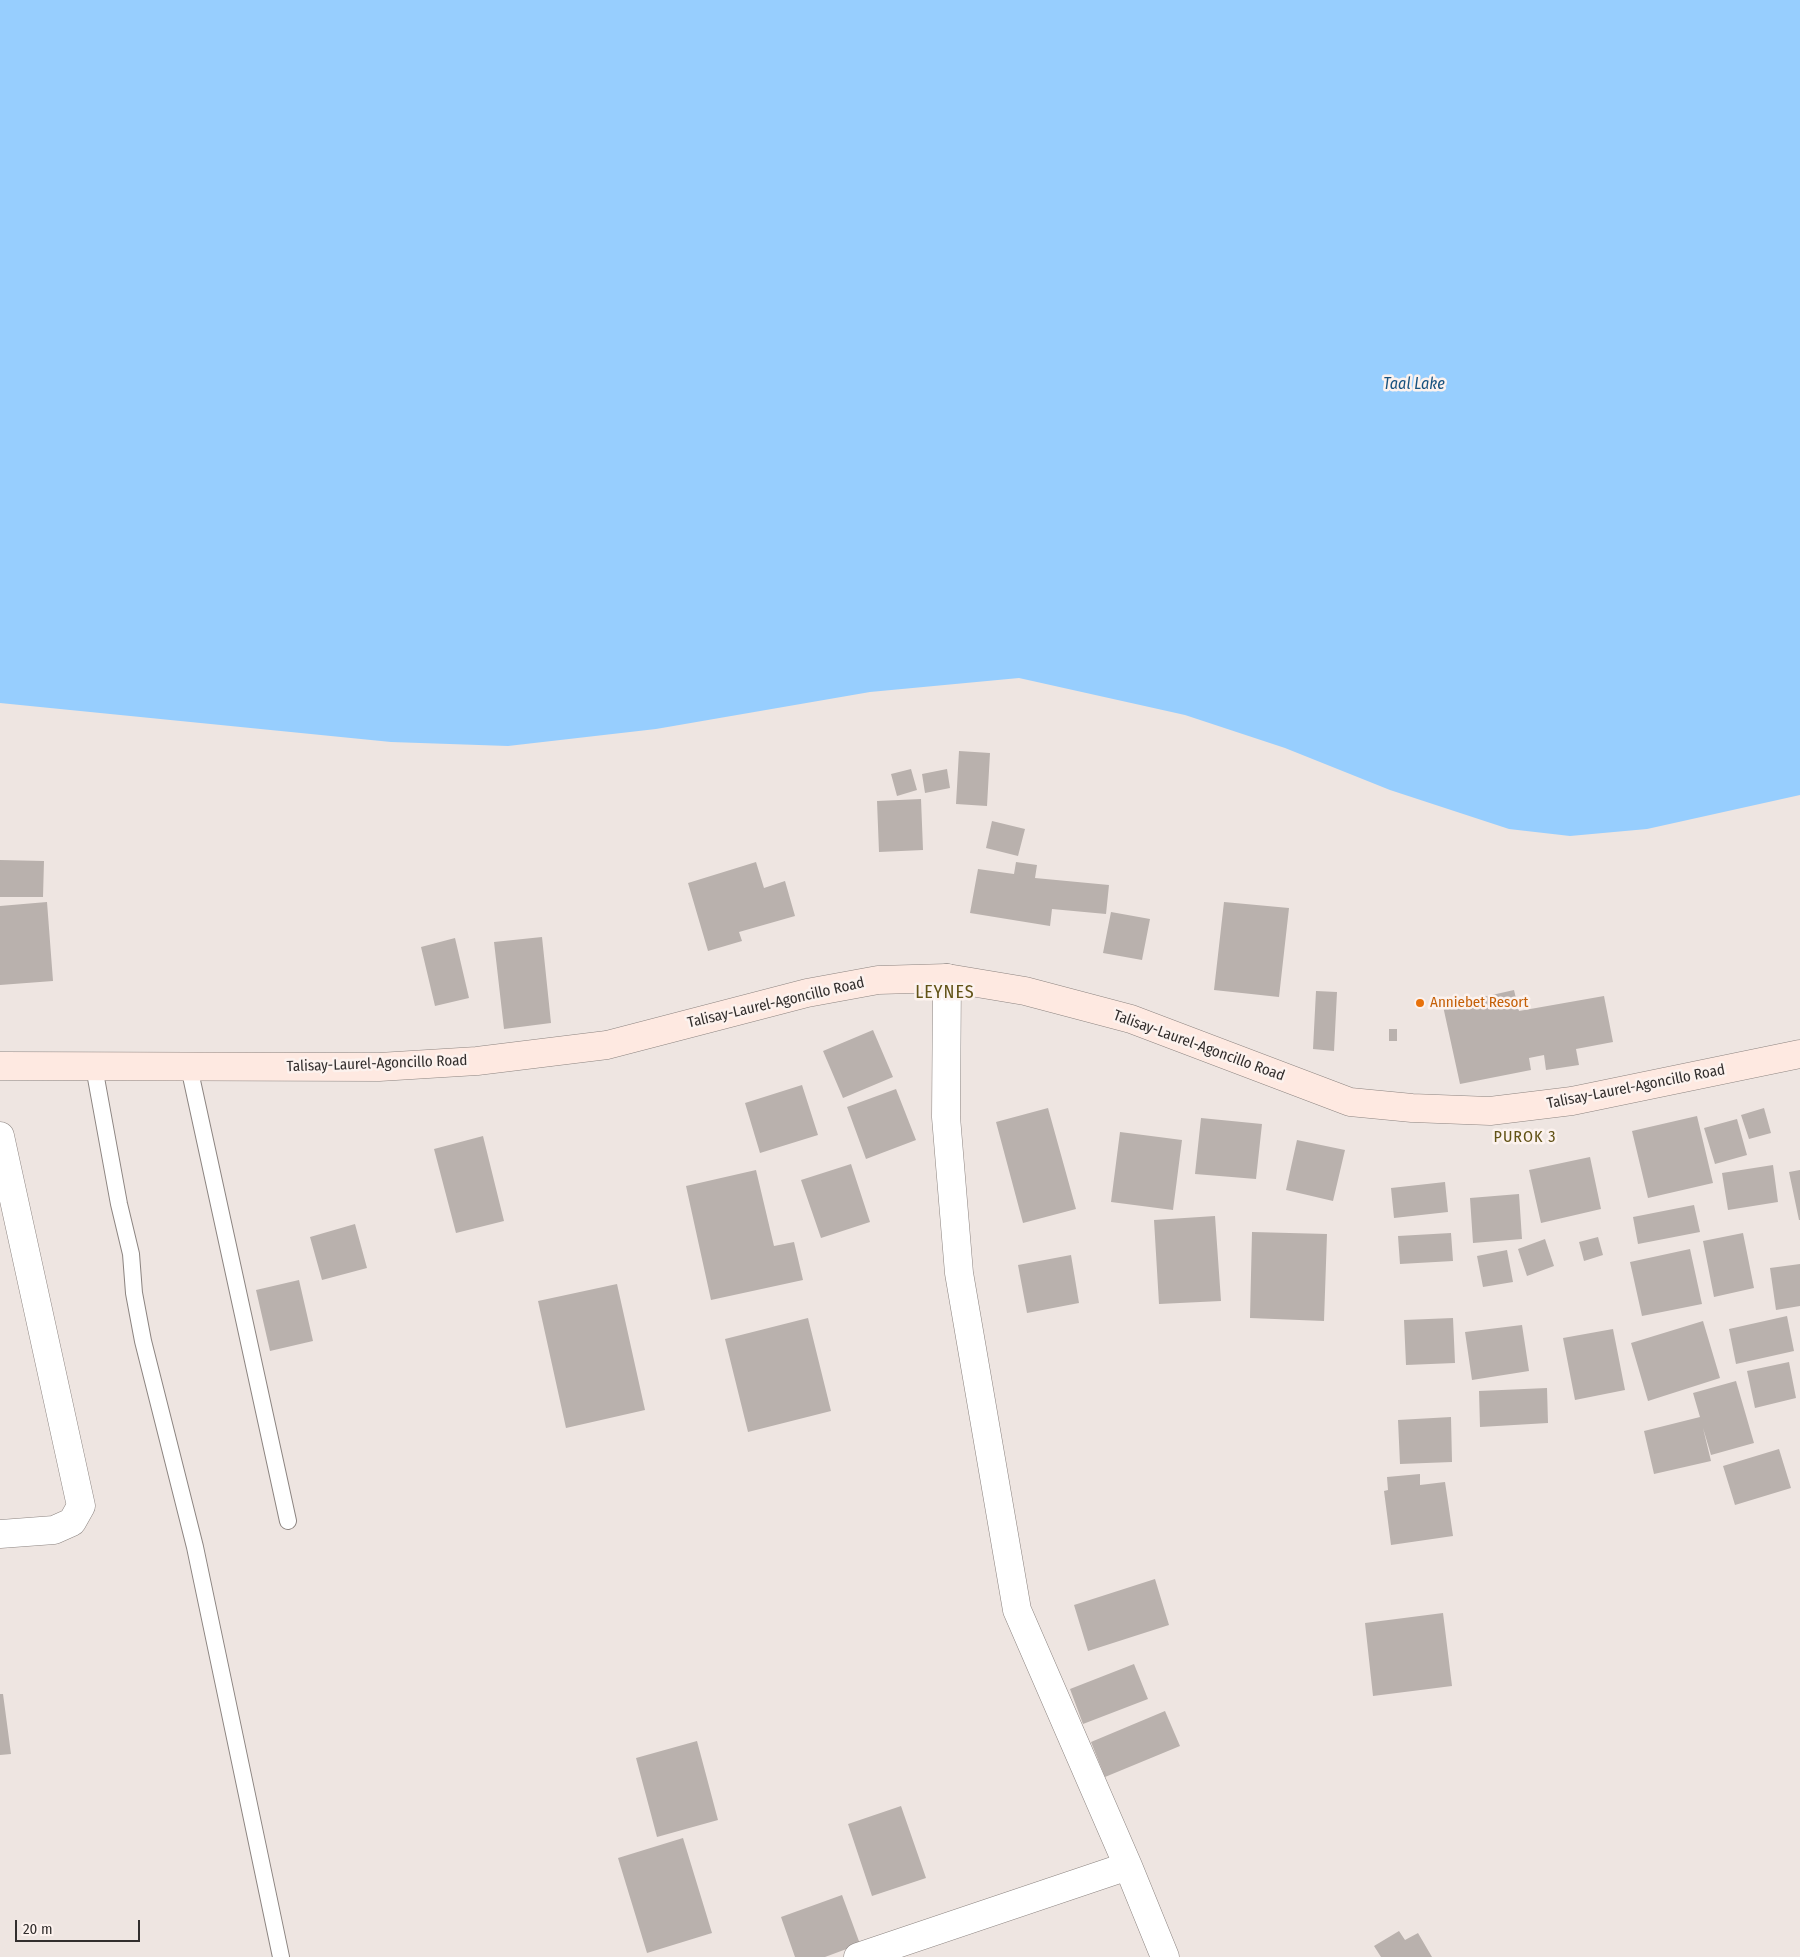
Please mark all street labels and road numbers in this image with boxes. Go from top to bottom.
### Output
street label: Talisay-Laurel-Agoncillo Road [686,974,866,1032]
street label: Talisay-Laurel-Agoncillo Road [1111,1007,1287,1085]
street label: Talisay-Laurel-Agoncillo Road [286,1052,468,1076]
street label: Talisay-Laurel-Agoncillo Road [1546,1061,1726,1113]

